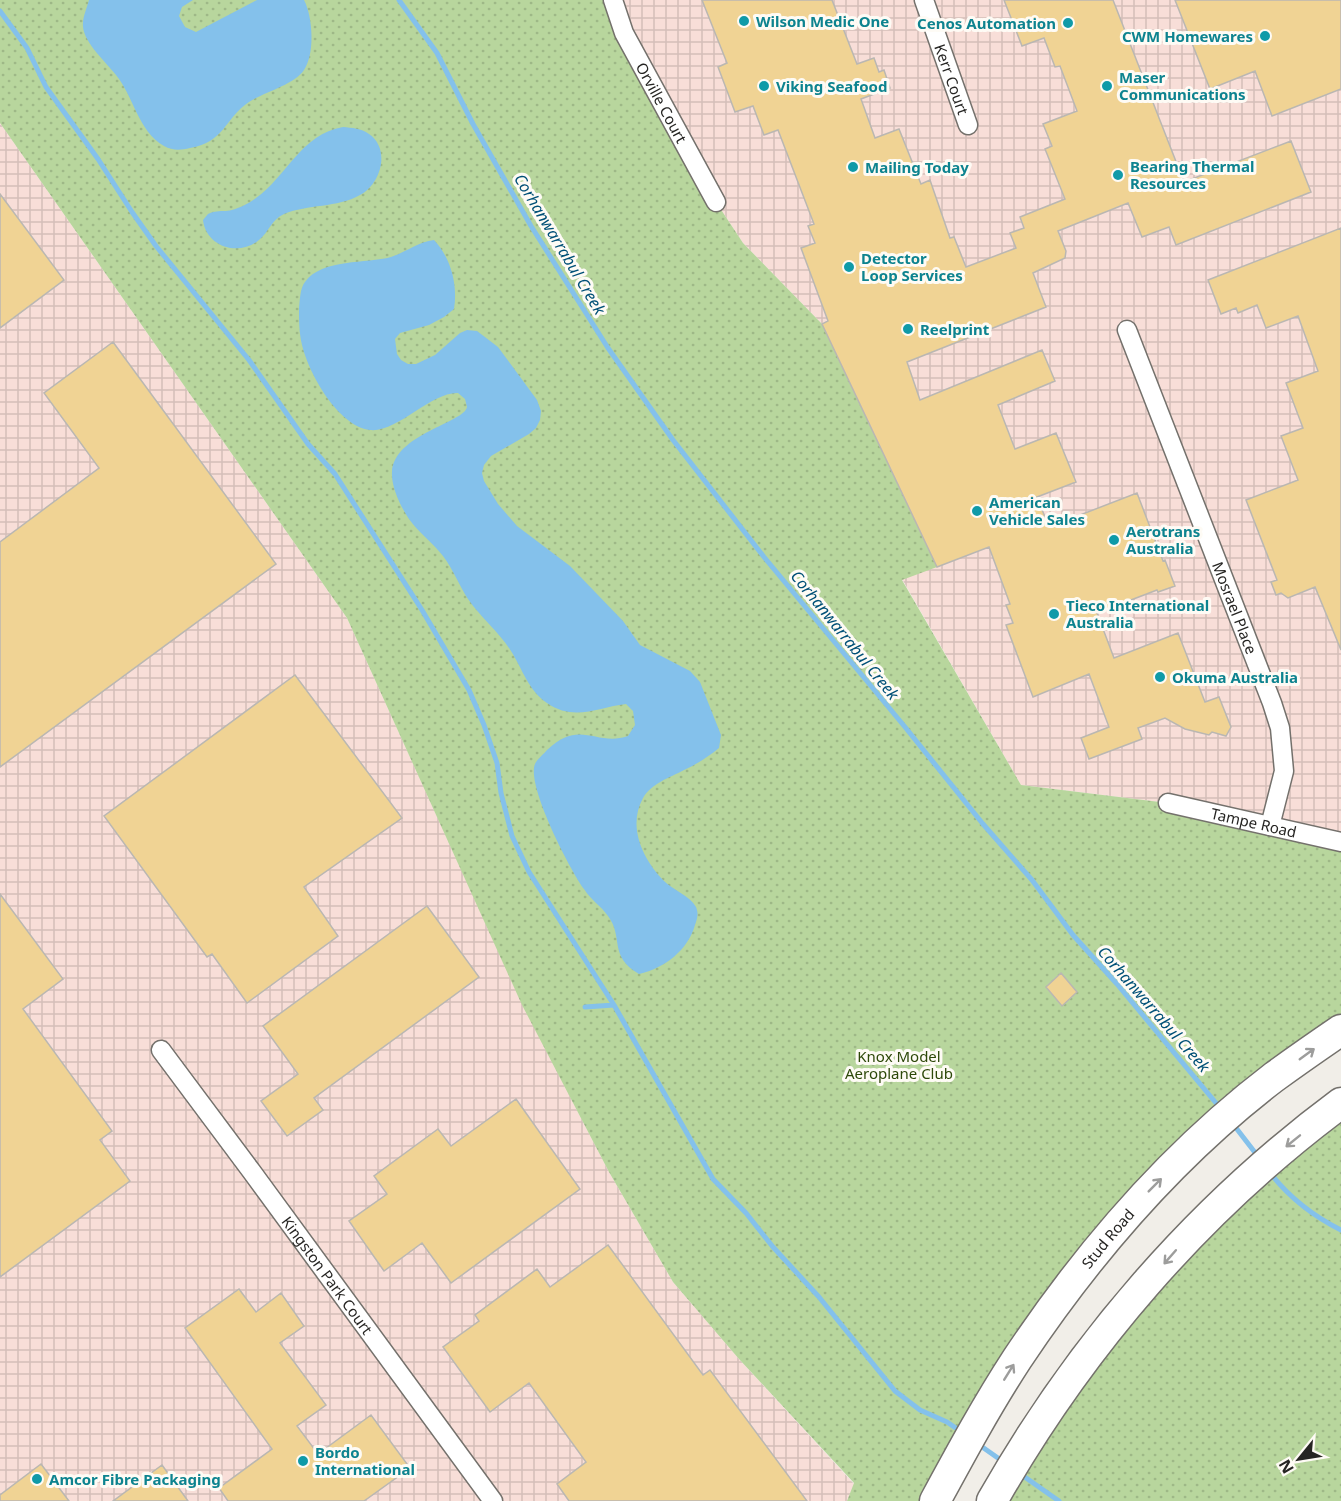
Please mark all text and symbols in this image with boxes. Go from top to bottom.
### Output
place label: Wilson Medic One [756,11,889,31]
place label: Cenos Automation [917,13,1056,33]
marker: Wilson Medic One [737,14,751,28]
marker: Cenos Automation [1061,16,1075,30]
place label: CWM Homewares [1122,26,1253,46]
marker: CWM Homewares [1258,29,1272,43]
street label: Kerr Court [930,41,974,118]
street label: Orville Court [632,59,692,147]
place label: Maser Communications [1119,67,1246,104]
place label: Viking Seafood [776,76,887,96]
marker: Viking Seafood [757,79,771,93]
marker: Maser Communications [1100,79,1114,93]
place label: Bearing Thermal Resources [1130,156,1254,193]
place label: Mailing Today [865,157,969,177]
marker: Mailing Today [846,160,860,174]
marker: Bearing Thermal Resources [1111,168,1125,182]
water label: Corhanwarrabul Creek [509,169,611,319]
place label: Detector Loop Services [861,248,963,285]
marker: Detector Loop Services [842,260,856,274]
place label: Reelprint [920,319,990,339]
marker: Reelprint [901,322,915,336]
place label: American Vehicle Sales [989,492,1085,529]
marker: American Vehicle Sales [970,504,984,518]
place label: Aerotrans Australia [1126,521,1200,558]
marker: Aerotrans Australia [1107,533,1121,547]
street label: Mosrael Place [1208,559,1262,657]
water label: Corhanwarrabul Creek [786,566,905,705]
place label: Tieco International Australia [1066,595,1209,632]
marker: Tieco International Australia [1047,607,1061,621]
place label: Okuma Australia [1172,667,1298,687]
marker: Okuma Australia [1153,670,1167,684]
street label: Tampe Road [1209,803,1299,842]
water label: Corhanwarrabul Creek [1093,941,1216,1078]
park label: Knox Model Aeroplane Club [845,1046,953,1083]
one-way arrow [1299,1048,1315,1060]
one-way arrow [1285,1135,1301,1148]
one-way arrow [1148,1178,1163,1193]
street label: Stud Road [1077,1204,1138,1272]
street label: Kingston Park Court [278,1212,378,1339]
one-way arrow [1163,1249,1176,1265]
one-way arrow [1003,1363,1016,1380]
north arrow [1269,1429,1329,1489]
place label: Bordo International [315,1442,415,1479]
marker: Bordo International [296,1454,310,1468]
text: N [1273,1455,1299,1478]
place label: Amcor Fibre Packaging [49,1469,221,1489]
marker: Amcor Fibre Packaging [30,1472,44,1486]

